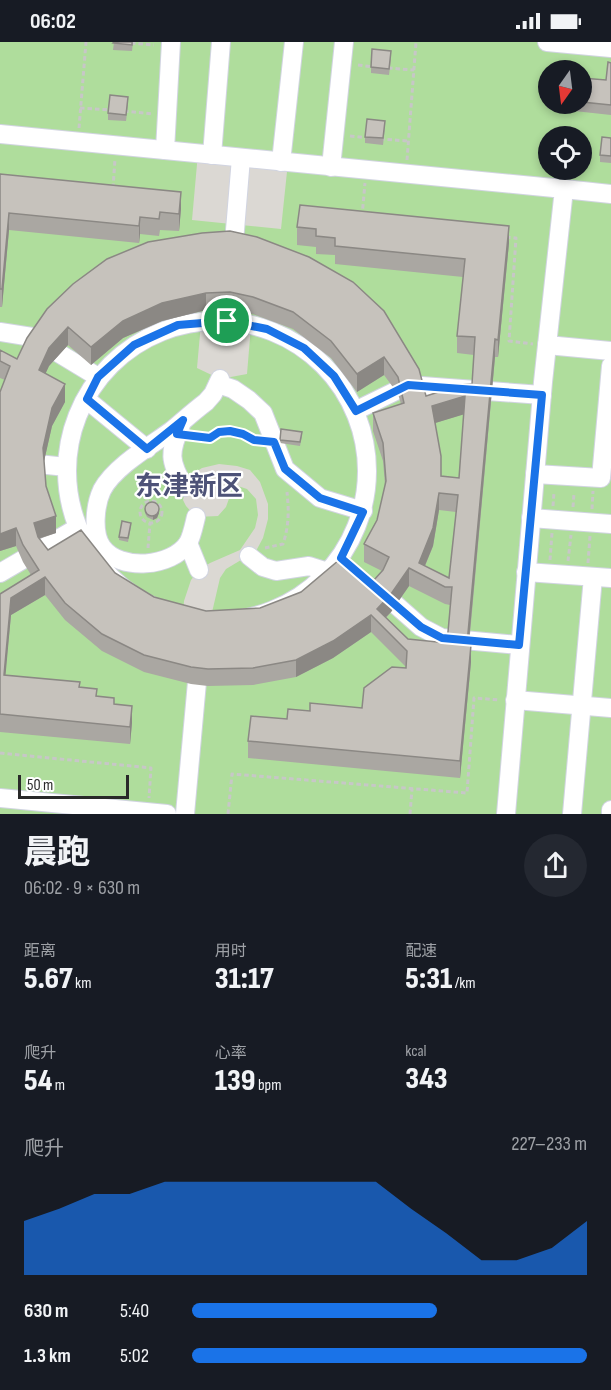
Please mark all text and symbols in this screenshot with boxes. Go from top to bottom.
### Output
text: 06:02 [30,8,76,35]
north arrow [538,60,592,114]
map controls [538,60,592,180]
button: locate [538,126,592,180]
pin [201,295,252,346]
icon: arrive [210,304,243,337]
district label: 东津新区 [135,471,243,503]
scale bar [18,772,129,800]
text: 50 m [27,776,53,795]
text: 晨跑 [24,833,90,873]
button: share [524,834,587,897]
text: 06:02 · 9 × 630 m [24,876,140,900]
text: 距离 [24,942,56,961]
text: 用时 [215,942,247,961]
text: 配速 [405,942,437,961]
text: 5.67 [24,961,73,997]
text: 31:17 [215,961,274,997]
text: 5:31 [405,961,452,997]
text: km [73,974,92,993]
text: /km [452,974,476,993]
text: kcal [405,1042,427,1061]
text: 爬升 [24,1044,56,1063]
text: 心率 [215,1044,247,1063]
text: 343 [405,1061,448,1097]
text: 54 [24,1063,52,1099]
text: 139 [215,1063,255,1099]
text: m [52,1076,65,1095]
text: bpm [255,1076,282,1095]
text: 227–233 m [511,1132,587,1156]
text: 爬升 [24,1137,64,1161]
text: 630 m [24,1299,68,1323]
text: 5:40 [120,1299,149,1323]
text: 1.3 km [24,1344,71,1368]
text: 5:02 [120,1344,149,1368]

